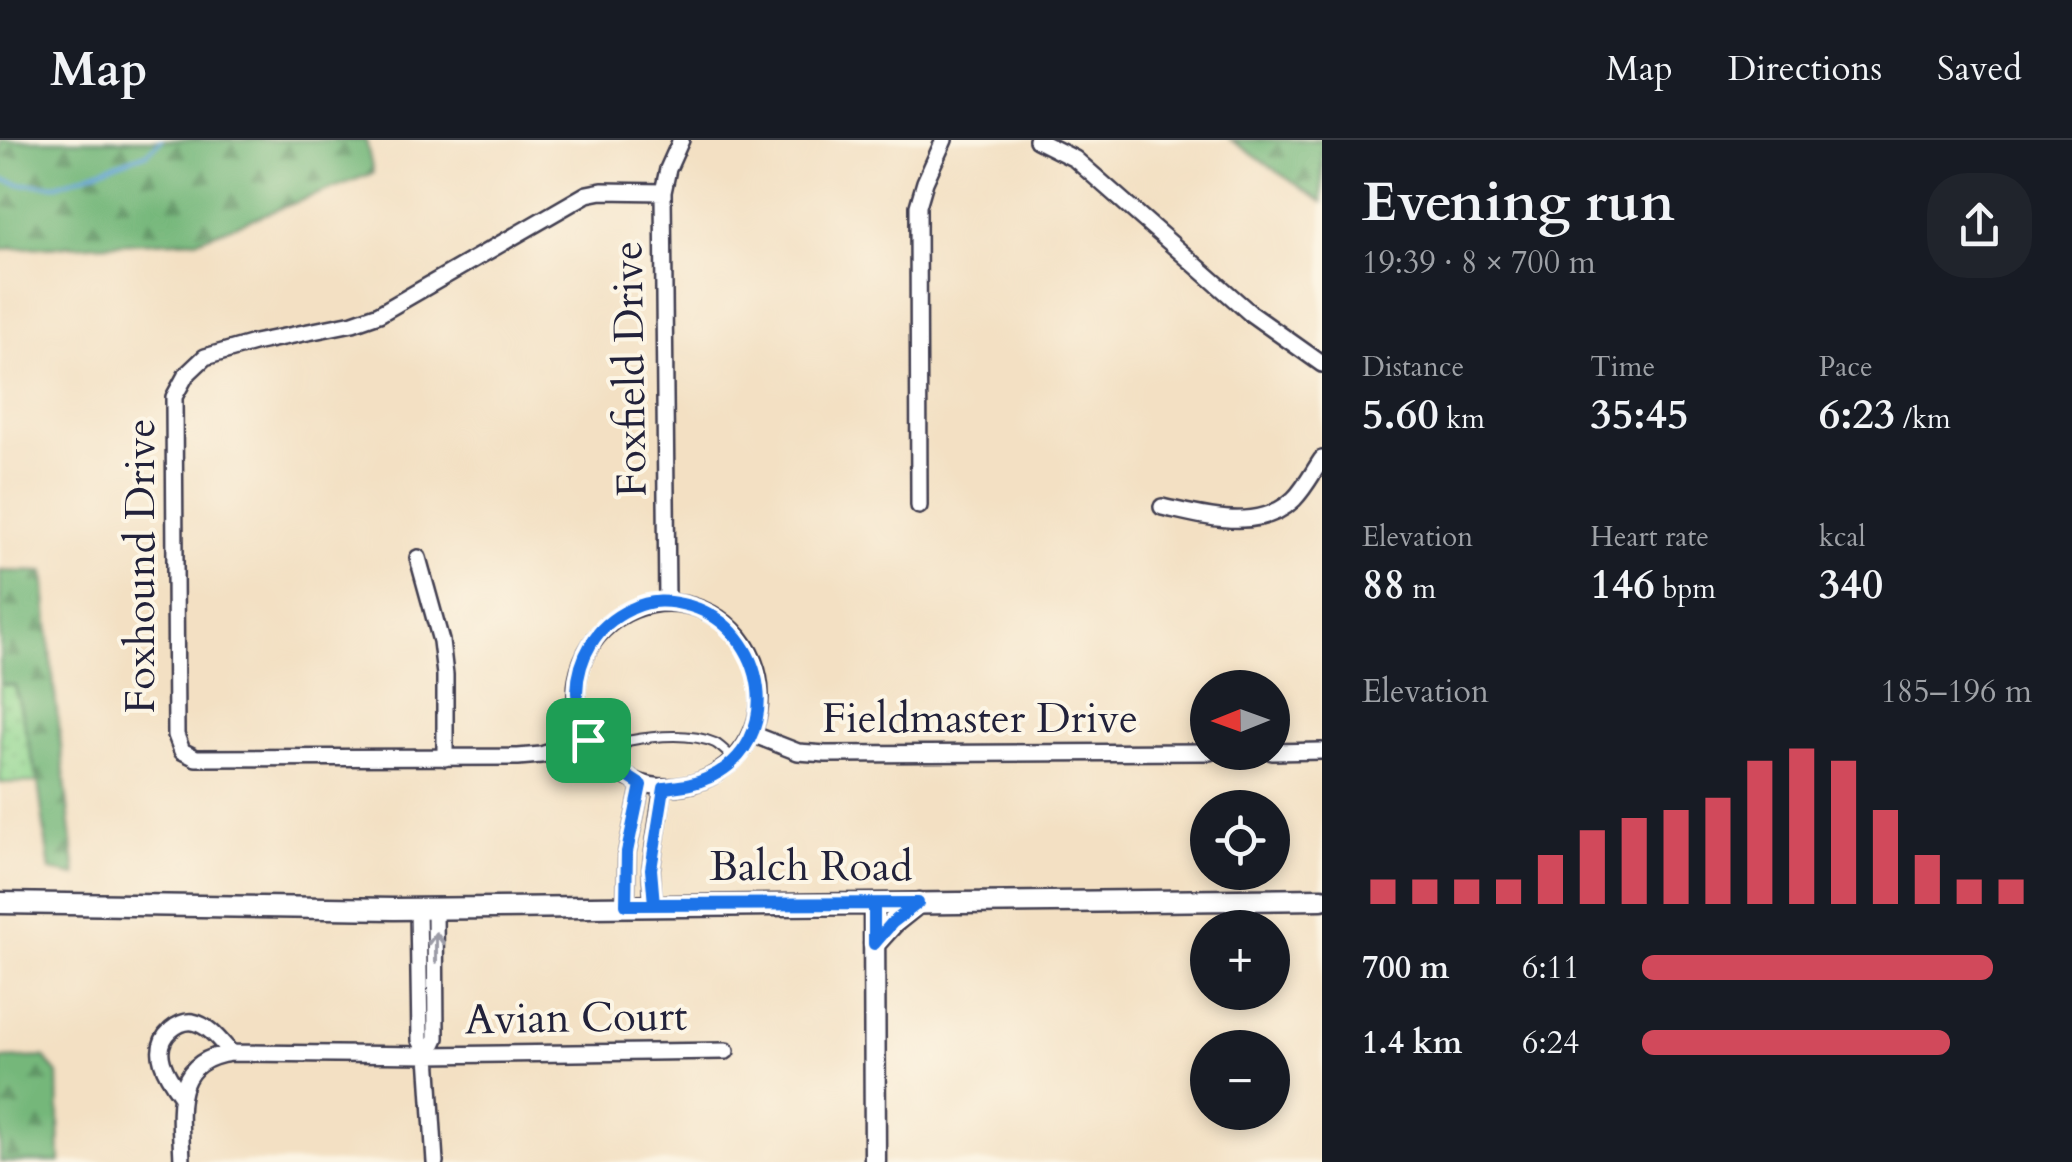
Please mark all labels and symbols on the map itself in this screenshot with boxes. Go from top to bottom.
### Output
street label: Foxfield Drive [599,240,661,498]
street label: Foxhound Drive [112,418,169,714]
north arrow [1190,670,1290,770]
street label: Fieldmaster Drive [822,690,1138,747]
pin [546,698,631,783]
street label: Balch Road [709,838,913,895]
one-way arrow [426,932,446,964]
street label: Avian Court [464,988,688,1048]

